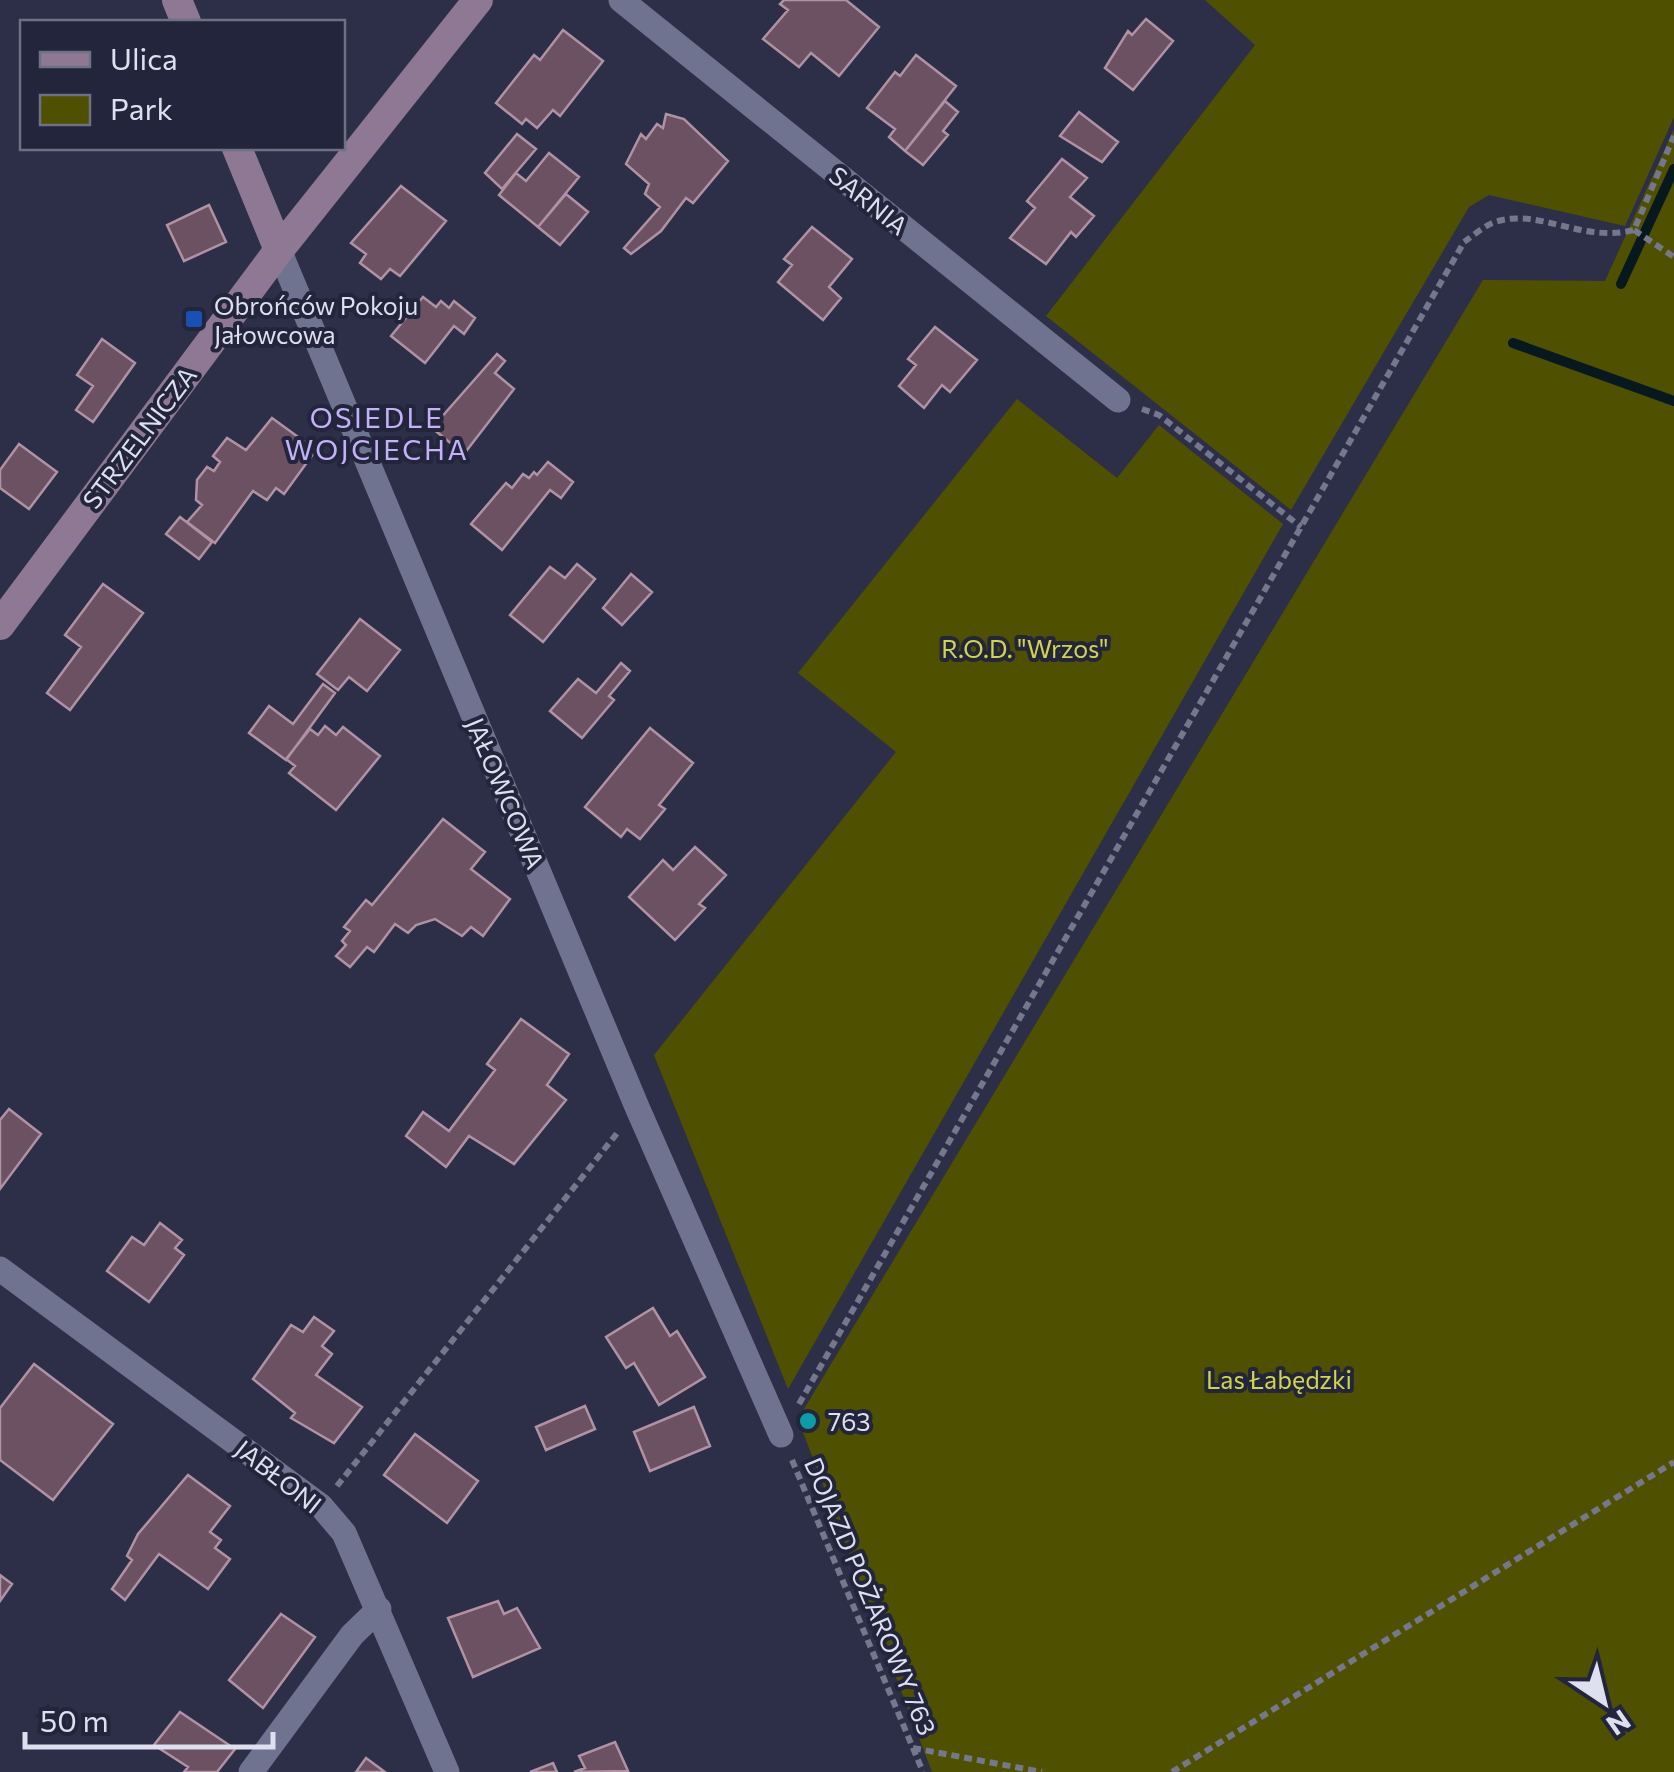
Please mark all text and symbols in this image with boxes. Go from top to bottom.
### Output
legend [20,20,345,150]
text: Ulica [110,39,178,76]
text: Park [110,89,173,126]
street label: SARNIA [824,159,914,241]
place label: Obrońców Pokoju Jałowcowa [214,290,418,349]
marker: Obrońców Pokoju Jałowcowa [183,308,205,330]
street label: STRZELNICZA [76,360,202,514]
district label: OSIEDLE WOJCIECHA [285,400,469,466]
park label: R.O.D. "Wrzos" [941,633,1109,663]
street label: JAŁOWCOWA [461,713,551,873]
park label: Las Łabędzki [1206,1364,1352,1394]
place label: 763 [828,1406,871,1436]
marker: 763 [797,1410,819,1432]
street label: JABŁONI [230,1433,328,1519]
street label: DOJAZD POŻAROWY 763 [799,1453,943,1739]
north arrow [1554,1652,1654,1752]
scale bar [25,1687,272,1749]
text: 50 m [40,1701,109,1738]
text: N [1601,1703,1637,1743]

